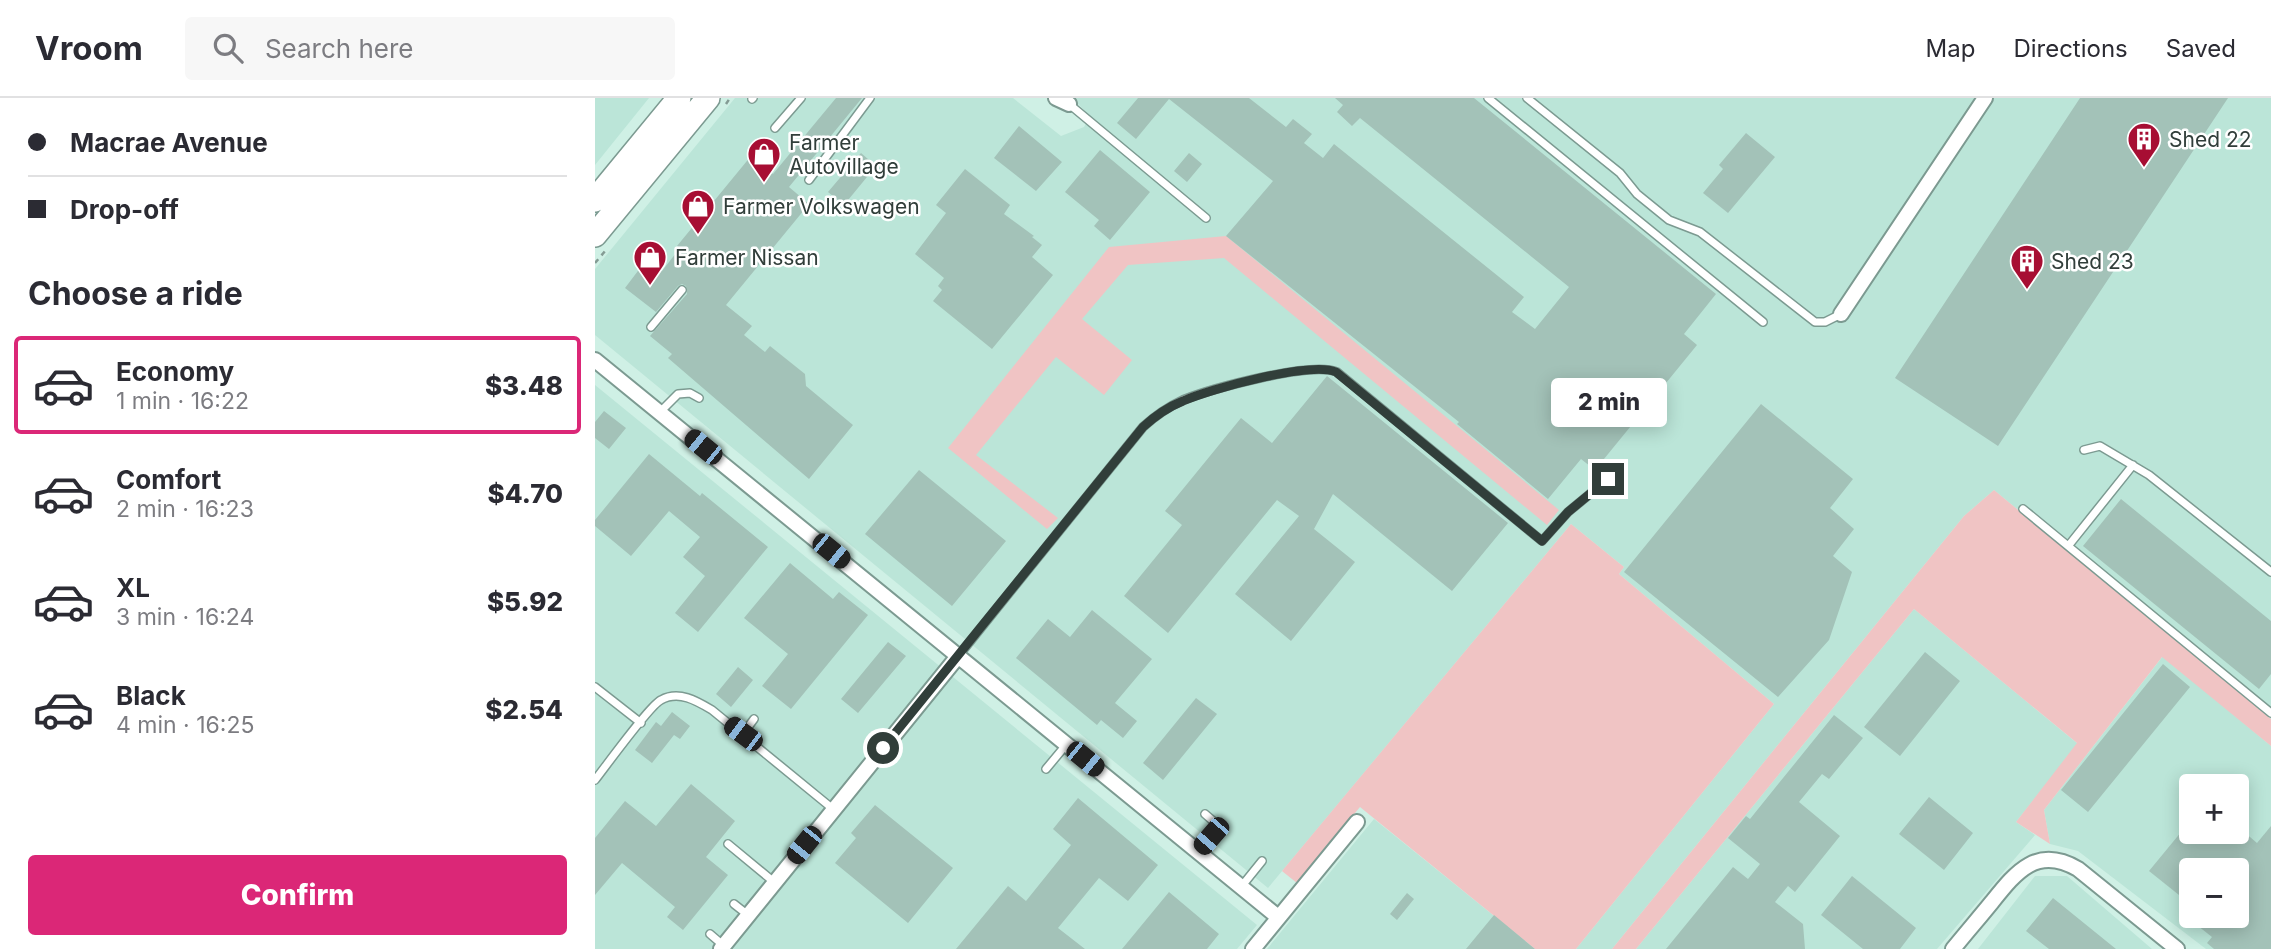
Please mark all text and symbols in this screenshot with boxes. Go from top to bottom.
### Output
search box [185,17,675,80]
text: Vroom [35,28,143,68]
icon: search [209,29,247,67]
text: Search here [265,33,414,64]
text: Map [1926,34,1975,63]
text: Directions [2013,34,2128,63]
text: Saved [2166,34,2236,63]
building icon: Shed 22 [2125,120,2163,169]
text: Macrae Avenue [70,127,268,158]
place label: Shed 22 [2169,127,2252,152]
place label: Farmer Autovillage [789,130,899,179]
shop icon: Farmer Autovillage [745,135,783,184]
shop icon: Farmer Volkswagen [679,187,717,236]
text: Drop-off [70,194,179,225]
place label: Farmer Volkswagen [723,194,920,219]
shop icon: Farmer Nissan [631,238,669,287]
building icon: Shed 23 [2008,242,2046,291]
place label: Farmer Nissan [675,245,819,270]
place label: Shed 23 [2051,249,2134,274]
text: Choose a ride [28,274,243,313]
icon: car [32,354,95,417]
text: Economy [116,356,234,387]
text: $3.48 [485,370,563,401]
callout: 2 min [1550,378,1666,426]
text: 1 min · 16:22 [116,387,249,415]
text: 2 min [1578,388,1640,416]
car [681,426,726,468]
icon: car [32,462,95,525]
route end [1592,463,1624,495]
text: Comfort [116,464,221,495]
text: $4.70 [488,478,563,509]
text: 2 min · 16:23 [116,495,254,523]
car [809,530,854,572]
icon: car [32,570,95,633]
text: XL [116,572,150,603]
text: $5.92 [487,586,563,617]
text: 3 min · 16:24 [116,603,254,631]
icon: car [32,678,95,741]
text: Black [116,680,186,711]
text: $2.54 [485,694,563,725]
text: 4 min · 16:25 [116,711,254,739]
car [720,713,767,755]
route start [867,732,899,764]
car [1063,738,1108,780]
map controls [2179,774,2249,928]
button: + [2179,774,2249,844]
car [1190,813,1233,859]
car [783,822,826,868]
button: Confirm [28,855,567,935]
button: − [2179,858,2249,928]

